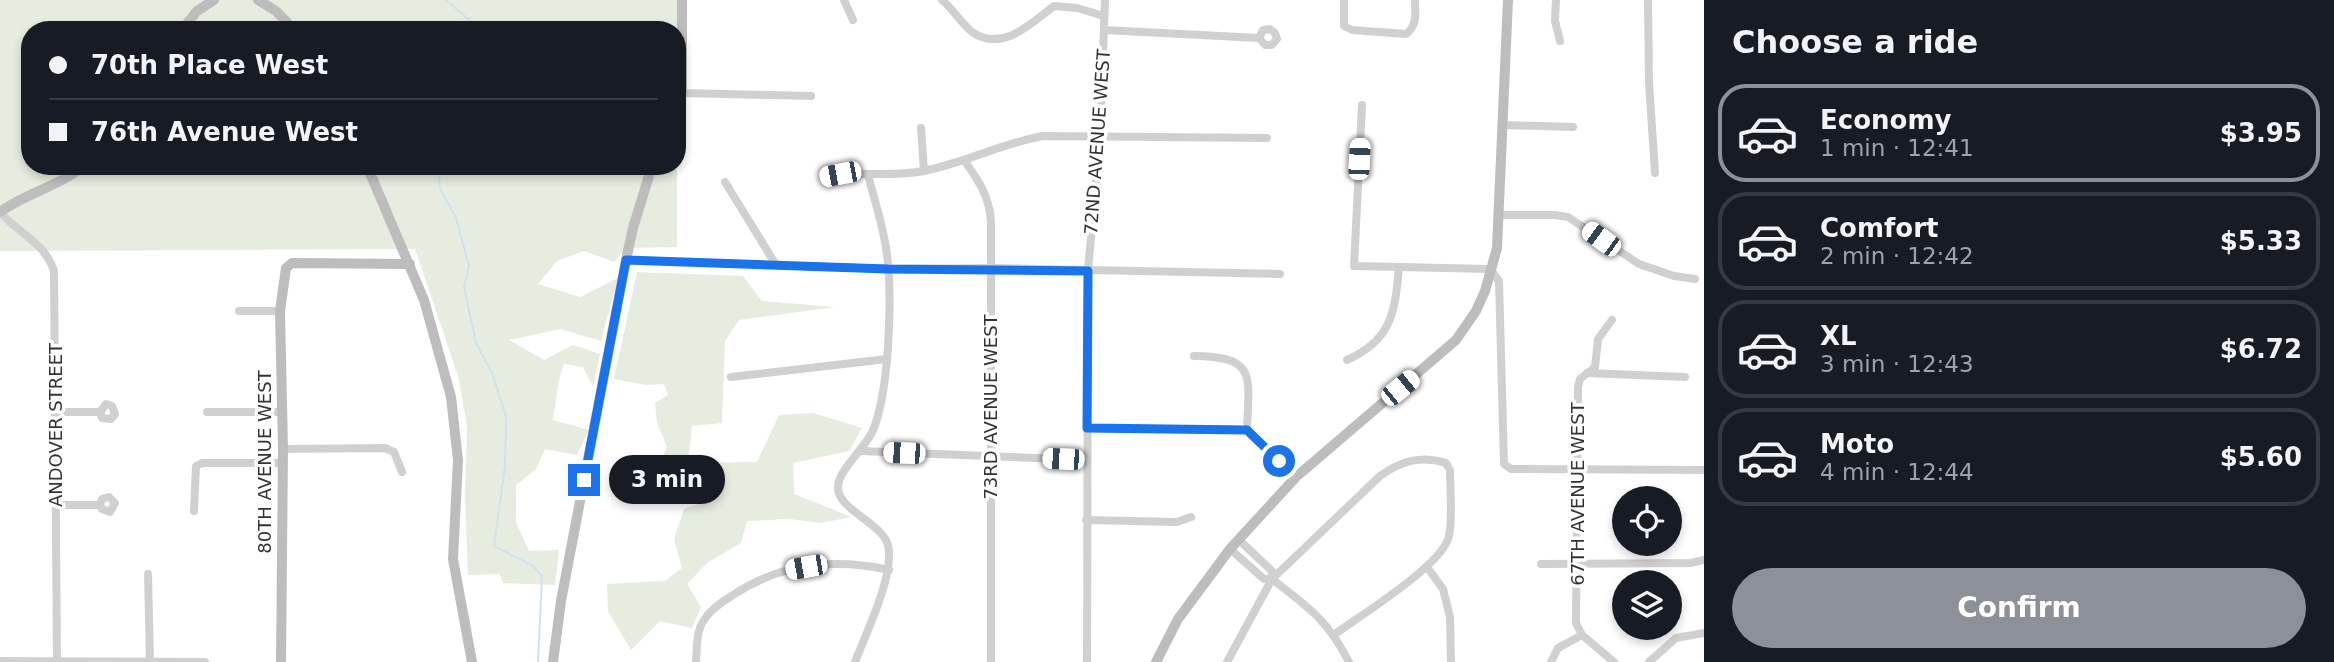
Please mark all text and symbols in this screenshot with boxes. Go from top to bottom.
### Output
text: Choose a ride [1732,23,1978,61]
street label: 72ND AVENUE WEST [1080,47,1114,236]
text: 70th Place West [91,50,328,80]
icon: car [1736,102,1799,165]
text: Economy [1820,105,1951,135]
text: 76th Avenue West [91,117,358,147]
text: $3.95 [2220,118,2302,148]
text: 1 min · 12:41 [1820,135,1974,161]
car [1348,137,1371,181]
car [818,160,863,188]
icon: car [1736,210,1799,273]
text: Comfort [1820,213,1938,243]
car [1578,218,1625,260]
text: $5.33 [2220,226,2302,256]
text: 2 min · 12:42 [1820,243,1974,269]
street label: 73RD AVENUE WEST [980,313,1001,500]
icon: car [1736,318,1799,381]
text: XL [1820,321,1857,351]
text: $6.72 [2220,334,2302,364]
street label: ANDOVER STREET [45,342,66,507]
text: 3 min · 12:43 [1820,351,1974,377]
car [1378,367,1423,409]
street label: 80TH AVENUE WEST [254,369,275,554]
street label: 67TH AVENUE WEST [1567,401,1588,586]
icon: car [1736,426,1799,489]
text: Moto [1820,429,1894,459]
car [883,442,926,464]
text: $5.60 [2220,442,2302,472]
route start [1263,445,1295,477]
car [1042,448,1085,470]
callout: 3 min [608,456,724,504]
text: 4 min · 12:44 [1820,459,1974,485]
route end [568,464,600,496]
text: 3 min [631,466,703,492]
map controls [1612,486,1682,640]
button: locate [1612,486,1682,556]
car [784,553,829,581]
button: Confirm [1732,568,2306,648]
button: layers [1612,570,1682,640]

